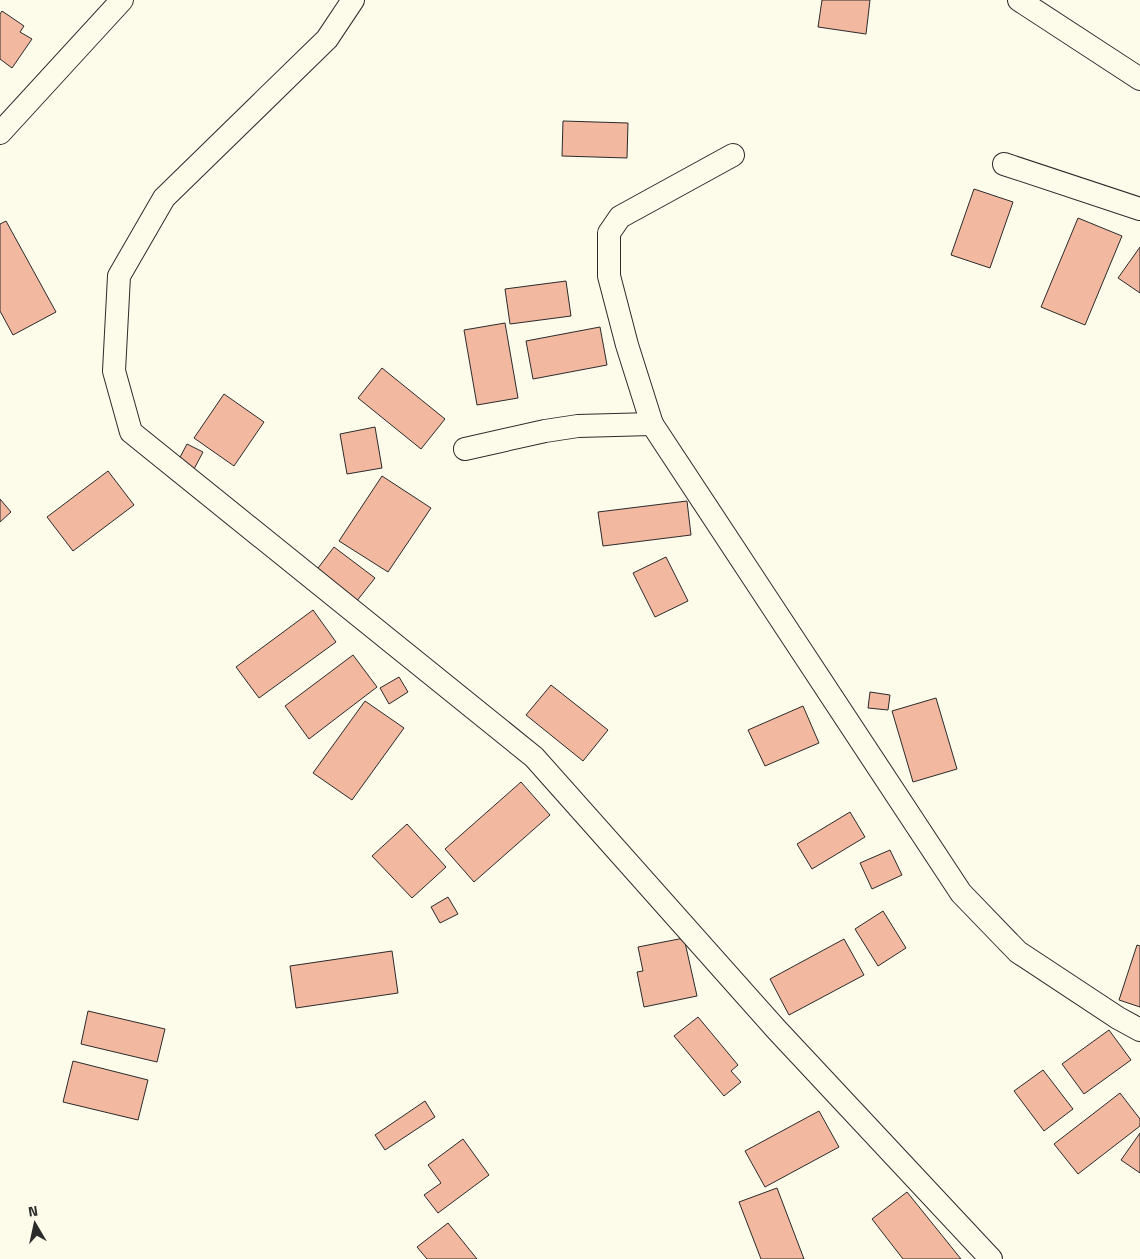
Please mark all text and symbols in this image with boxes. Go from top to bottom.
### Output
north arrow [10,1199,60,1249]
text: N [26,1200,39,1222]

